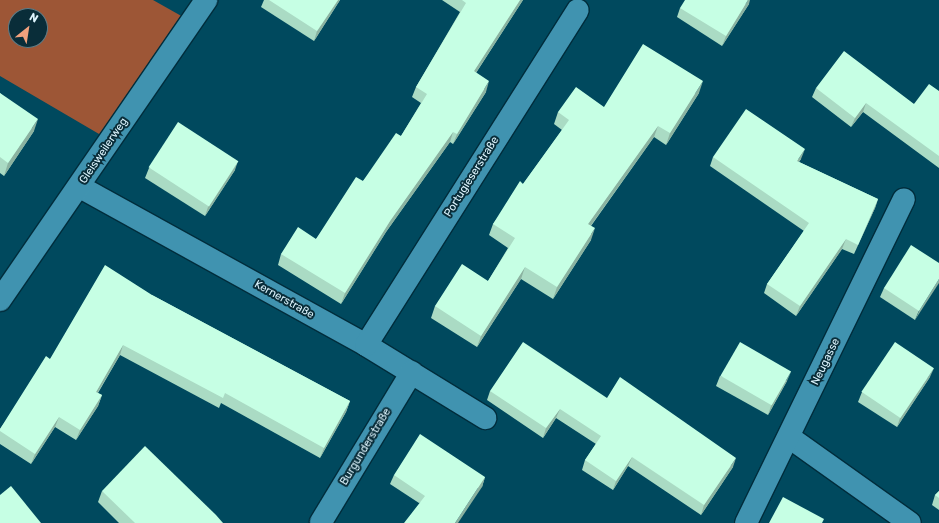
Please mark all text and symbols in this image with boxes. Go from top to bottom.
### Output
north arrow [8,8,48,48]
text: N [27,10,40,26]
street label: Gleisweilerweg [77,116,131,186]
street label: Portugieserstraße [442,134,502,220]
street label: Kernerstraße [252,278,316,322]
street label: Neugasse [809,336,843,388]
street label: Burgunderstraße [338,406,394,488]

